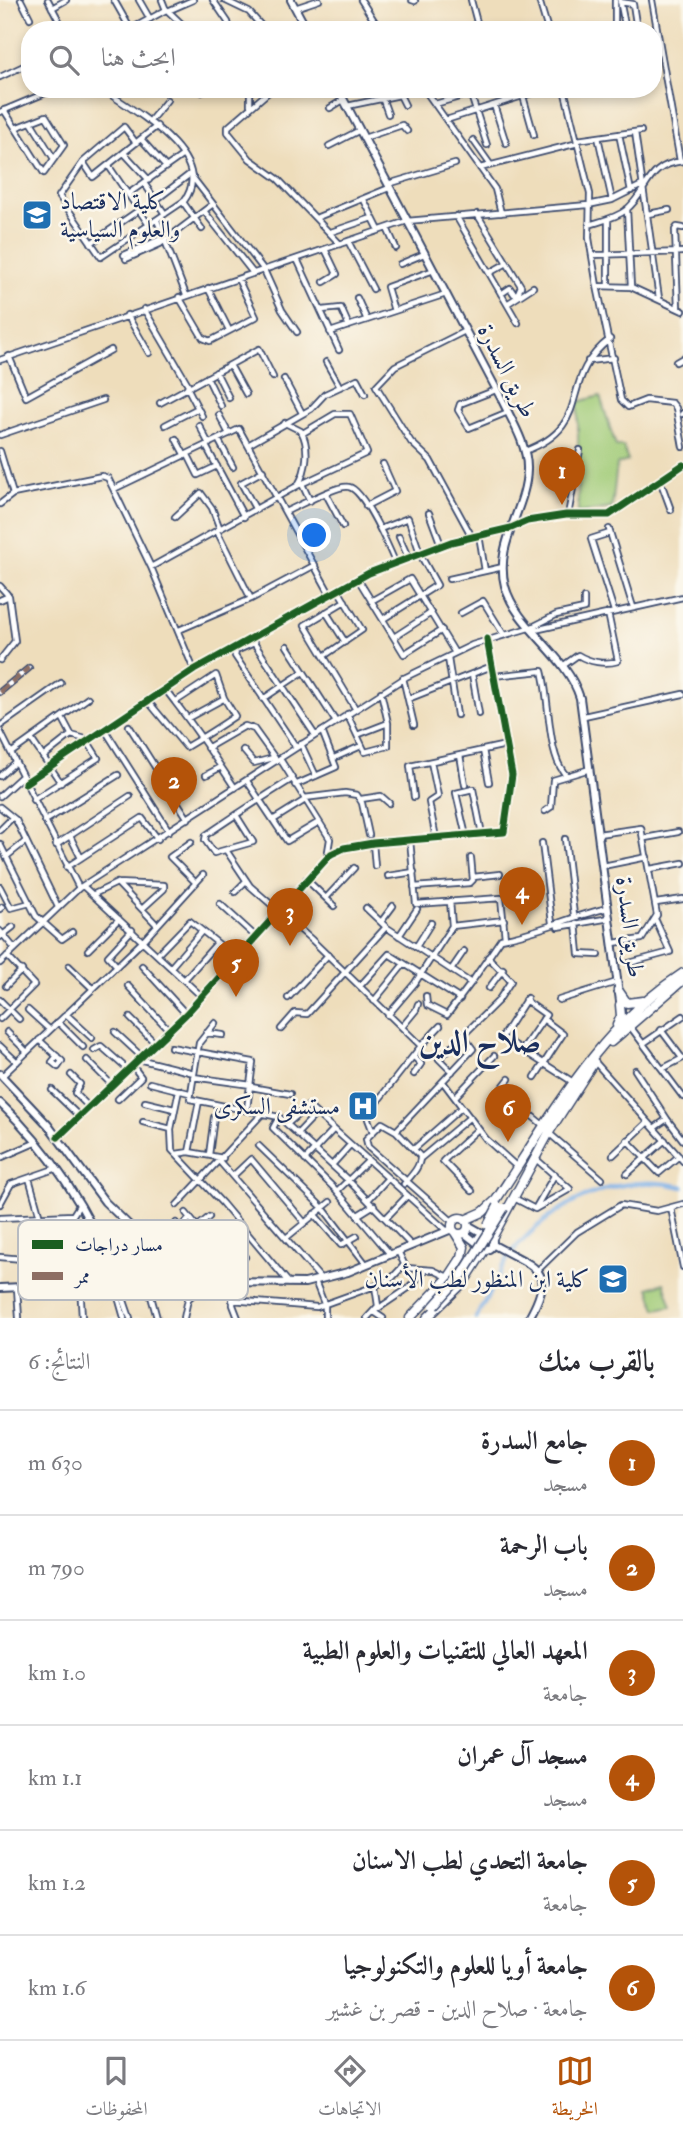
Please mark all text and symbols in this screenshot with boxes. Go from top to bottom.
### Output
search box [21,21,662,98]
icon: search [45,41,83,79]
text: ابحث هنا [101,42,176,74]
place label: كلية الاقتصاد والعلوم السياسية [60,186,180,250]
school or university icon: كلية الاقتصاد والعلوم السياسية [20,198,54,232]
street label: طريق السدرة [470,319,544,423]
pin: 1 [539,447,585,505]
your location [297,518,331,552]
pin: 2 [151,757,197,815]
pin: 4 [499,867,545,925]
street label: طريق السدرة [608,875,652,979]
pin: 3 [267,888,313,946]
pin: 5 [213,939,259,997]
district label: صلاح الدين [419,1022,541,1070]
pin: 6 [485,1084,531,1142]
hospital icon: مستشفى السكرى [346,1089,380,1123]
place label: مستشفى السكرى [214,1091,340,1123]
legend [18,1220,248,1300]
text: مسار دراجات [75,1233,163,1257]
school or university icon: كلية ابن المنظور لطب الأسنان [596,1262,630,1296]
place label: كلية ابن المنظور لطب الأسنان [364,1263,590,1295]
text: ممر [73,1265,90,1289]
text: بالقرب منك [538,1343,655,1380]
text: النتائج: 6 [28,1347,91,1376]
text: جامع السدرة [481,1425,588,1457]
text: 630 m [28,1448,83,1477]
text: 1 [628,1448,636,1477]
text: مسجد [543,1469,588,1498]
text: باب الرحمة [500,1530,588,1562]
text: 790 m [28,1553,85,1582]
text: 2 [626,1553,638,1582]
text: مسجد [543,1574,588,1603]
text: المعهد العالي للتقنيات والعلوم الطبية [303,1635,588,1667]
text: 1.0 km [28,1658,86,1687]
text: 3 [628,1658,636,1687]
text: جامعة [543,1679,588,1708]
text: مسجد آل عمران [457,1740,588,1772]
text: 1.1 km [28,1763,83,1792]
text: 4 [626,1763,638,1792]
text: مسجد [543,1784,588,1813]
text: جامعة التحدي لطب الاسنان [352,1845,588,1877]
text: 1.2 km [28,1868,86,1897]
text: 5 [627,1868,637,1897]
text: جامعة [543,1889,588,1918]
text: جامعة أويا للعلوم والتكنولوجيا [344,1950,588,1982]
text: 1.6 km [28,1973,86,2002]
text: 6 [626,1973,638,2002]
text: جامعة · صلاح الدين - قصر بن غشير [327,1994,588,2023]
tab: المحفوظات [85,2052,148,2127]
tab: الاتجاهات [318,2052,381,2127]
tab: الخريطة [552,2052,598,2127]

